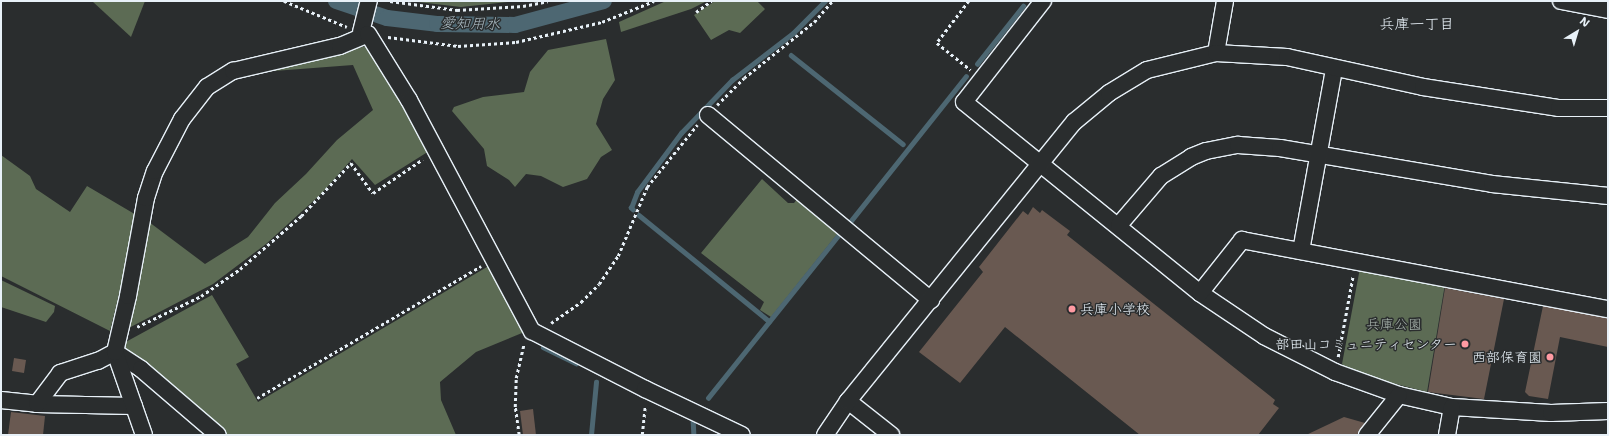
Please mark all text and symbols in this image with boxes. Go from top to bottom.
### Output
north arrow [1557,12,1597,52]
water label: 愛知用水 [440,14,500,34]
text: N [1577,14,1593,31]
district label: 兵庫一丁目 [1380,16,1454,34]
place label: 兵庫小学校 [1080,301,1150,317]
marker: 兵庫小学校 [1067,304,1077,314]
park label: 兵庫公園 [1366,316,1422,332]
place label: 部田山コミュニティセンター [1275,336,1457,352]
marker: 部田山コミュニティセンター [1460,339,1470,349]
place label: 西部保育園 [1472,349,1542,365]
marker: 西部保育園 [1545,352,1555,362]

